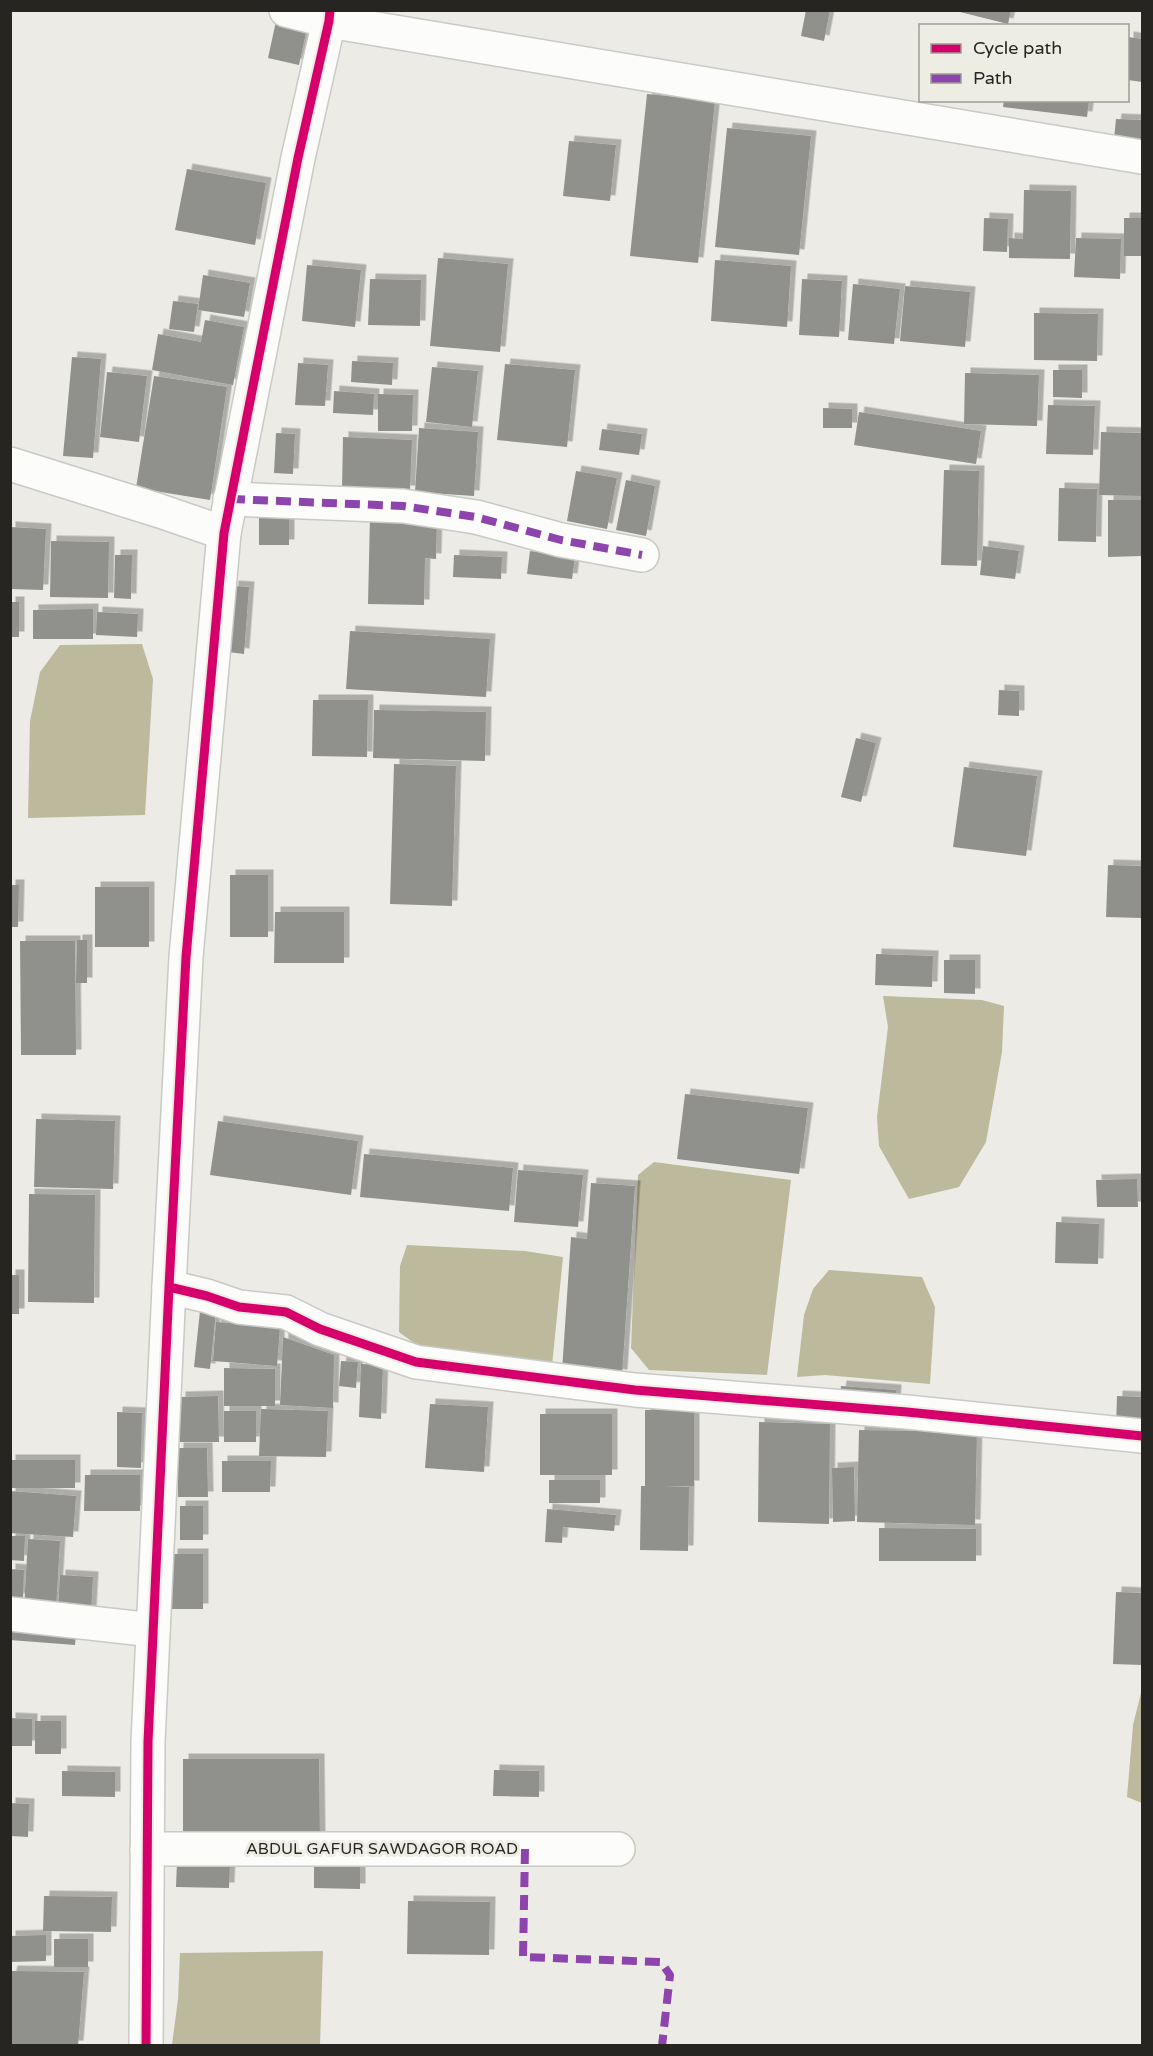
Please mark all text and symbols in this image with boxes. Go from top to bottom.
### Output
legend [919,24,1129,102]
text: Cycle path [973,37,1062,59]
text: Path [973,67,1012,89]
street label: ABDUL GAFUR SAWDAGOR ROAD [246,1839,518,1859]

